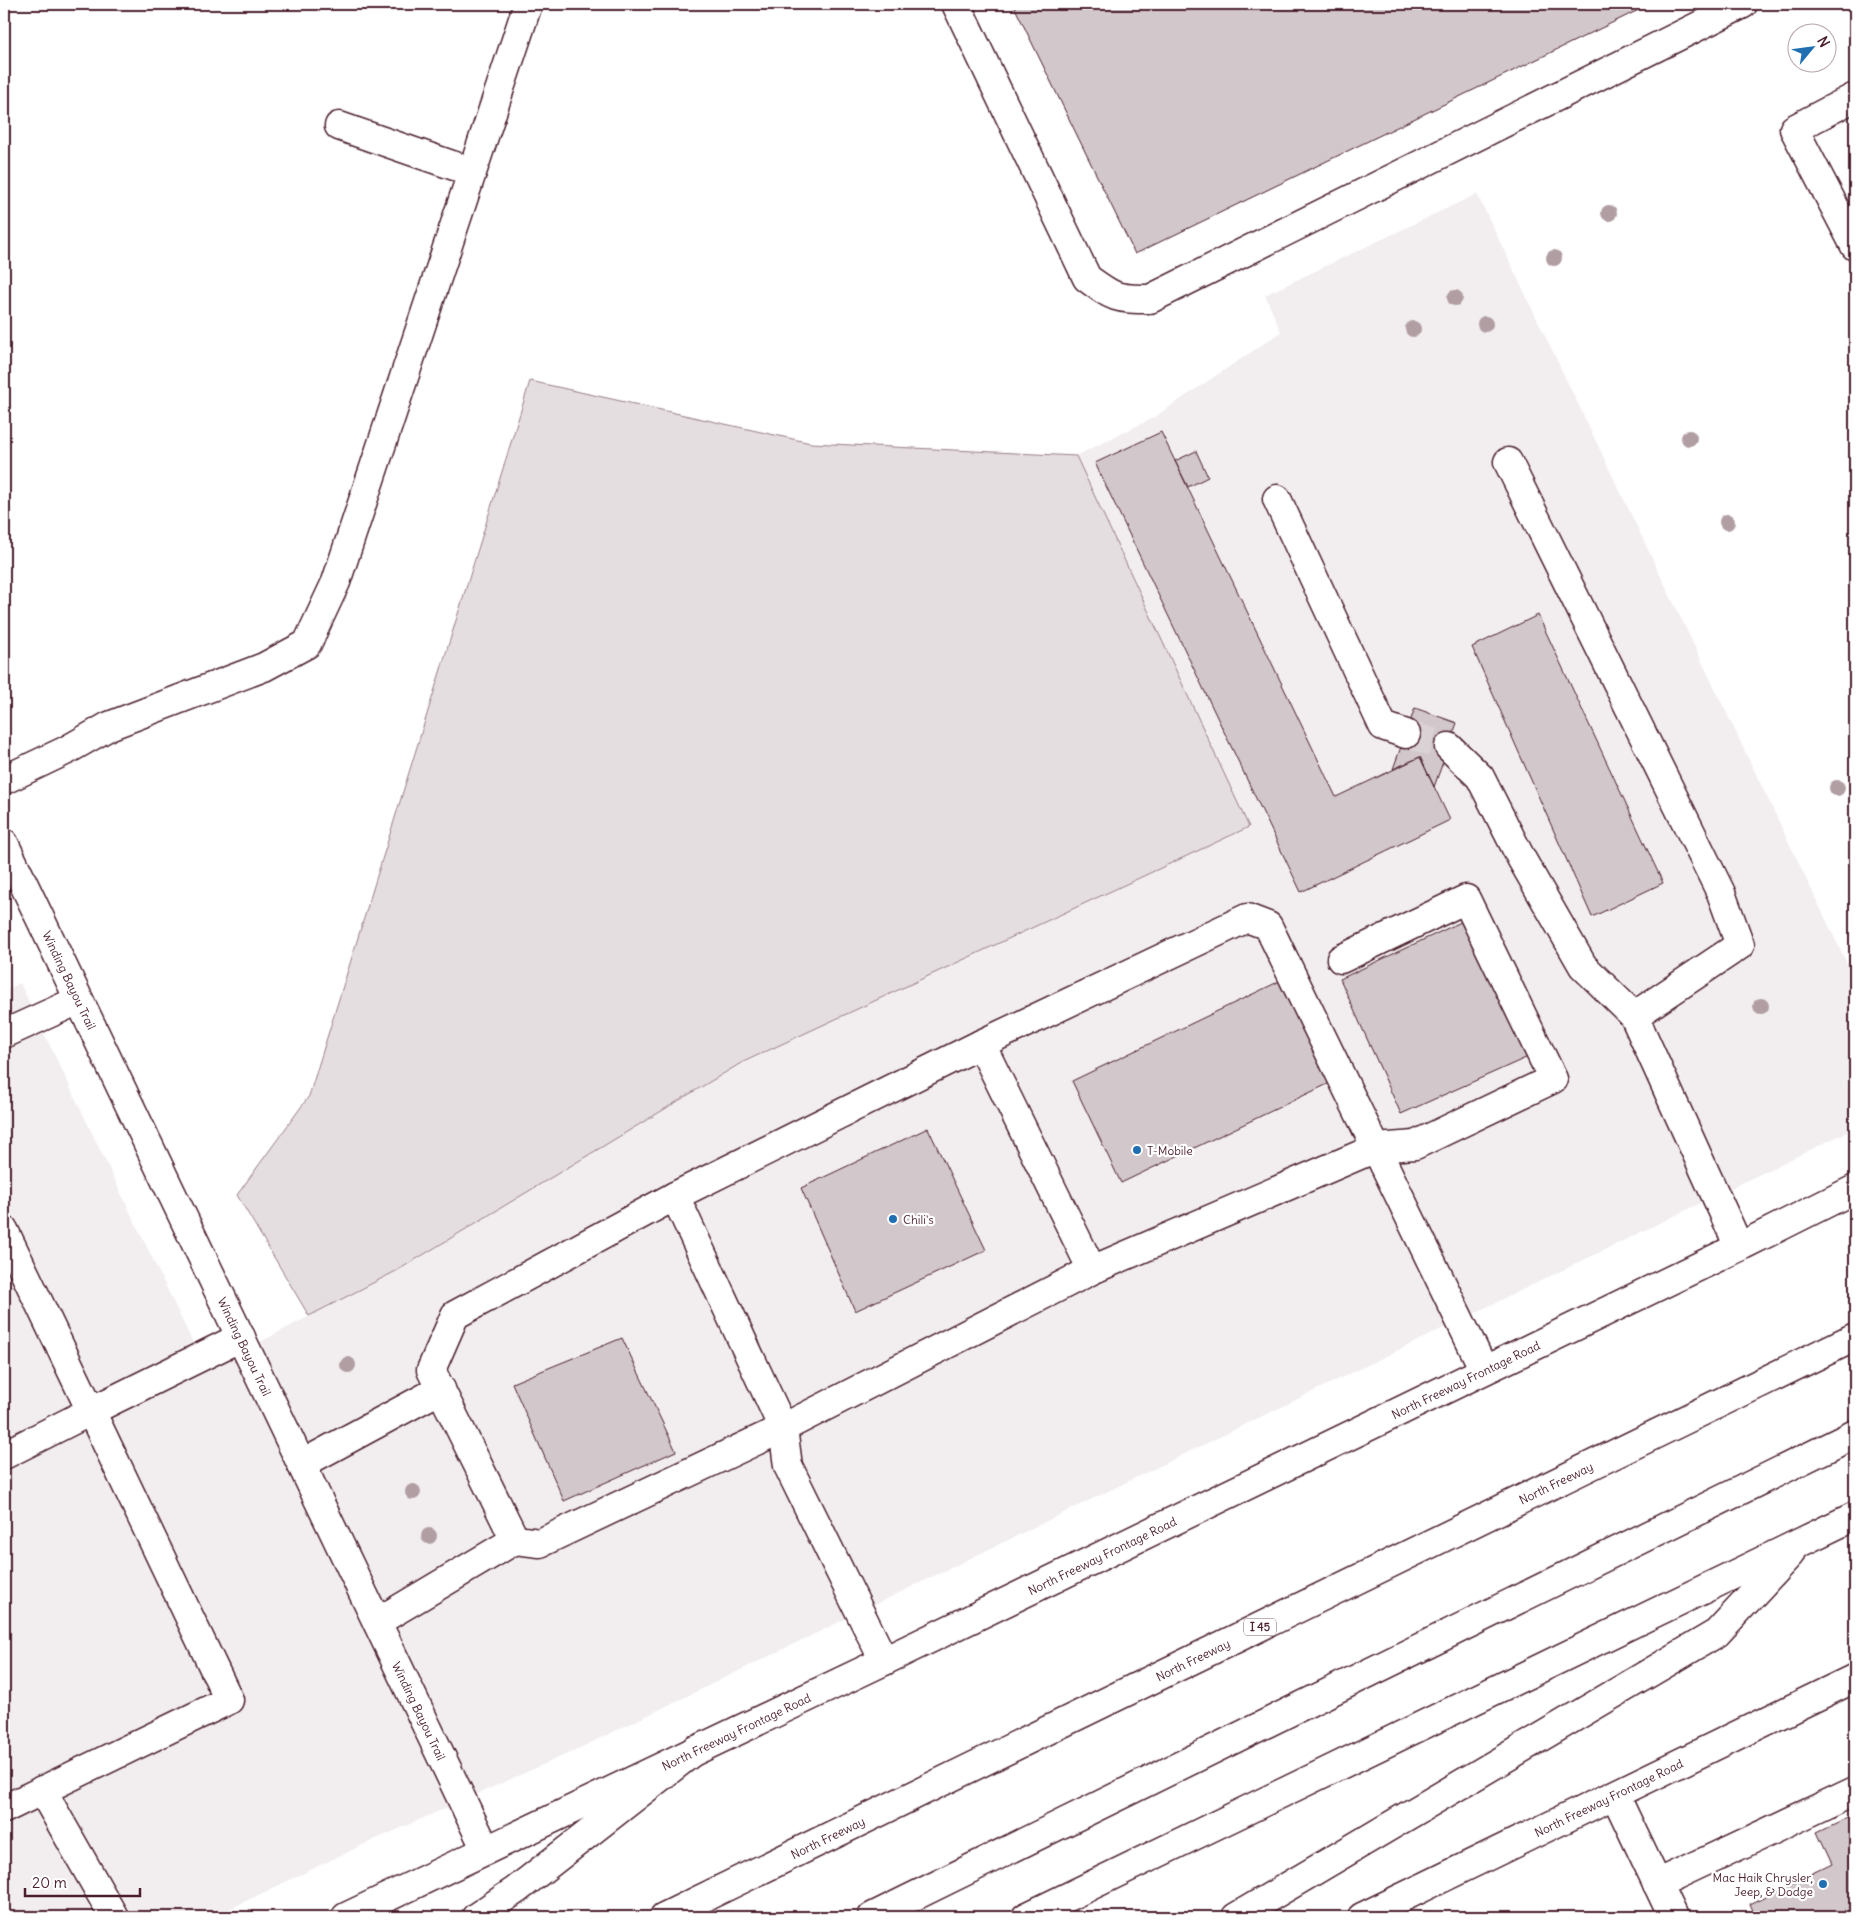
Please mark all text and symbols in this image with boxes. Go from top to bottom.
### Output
north arrow [1786,22,1836,72]
text: N [1813,33,1834,50]
street label: Winding Bayou Trail [40,928,100,1032]
place label: T-Mobile [1147,1143,1193,1158]
marker: T-Mobile [1131,1144,1143,1156]
place label: Chili's [903,1212,934,1227]
marker: Chili's [887,1213,899,1225]
street label: Winding Bayou Trail [215,1295,275,1398]
street label: North Freeway Frontage Road [1389,1337,1542,1422]
street label: North Freeway [1516,1458,1595,1507]
street label: North Freeway Frontage Road [1025,1513,1179,1598]
road number: I 45 [1244,1618,1276,1635]
street label: North Freeway [1153,1635,1232,1684]
street label: Winding Bayou Trail [389,1659,449,1762]
street label: North Freeway Frontage Road [659,1690,813,1773]
street label: North Freeway Frontage Road [1532,1755,1685,1840]
street label: North Freeway [788,1813,867,1862]
scale bar [25,1866,140,1898]
place label: Mac Haik Chrysler, Jeep, & Dodge [1713,1870,1813,1899]
text: 20 m [32,1873,67,1892]
marker: Mac Haik Chrysler, Jeep, & Dodge [1817,1878,1829,1890]

